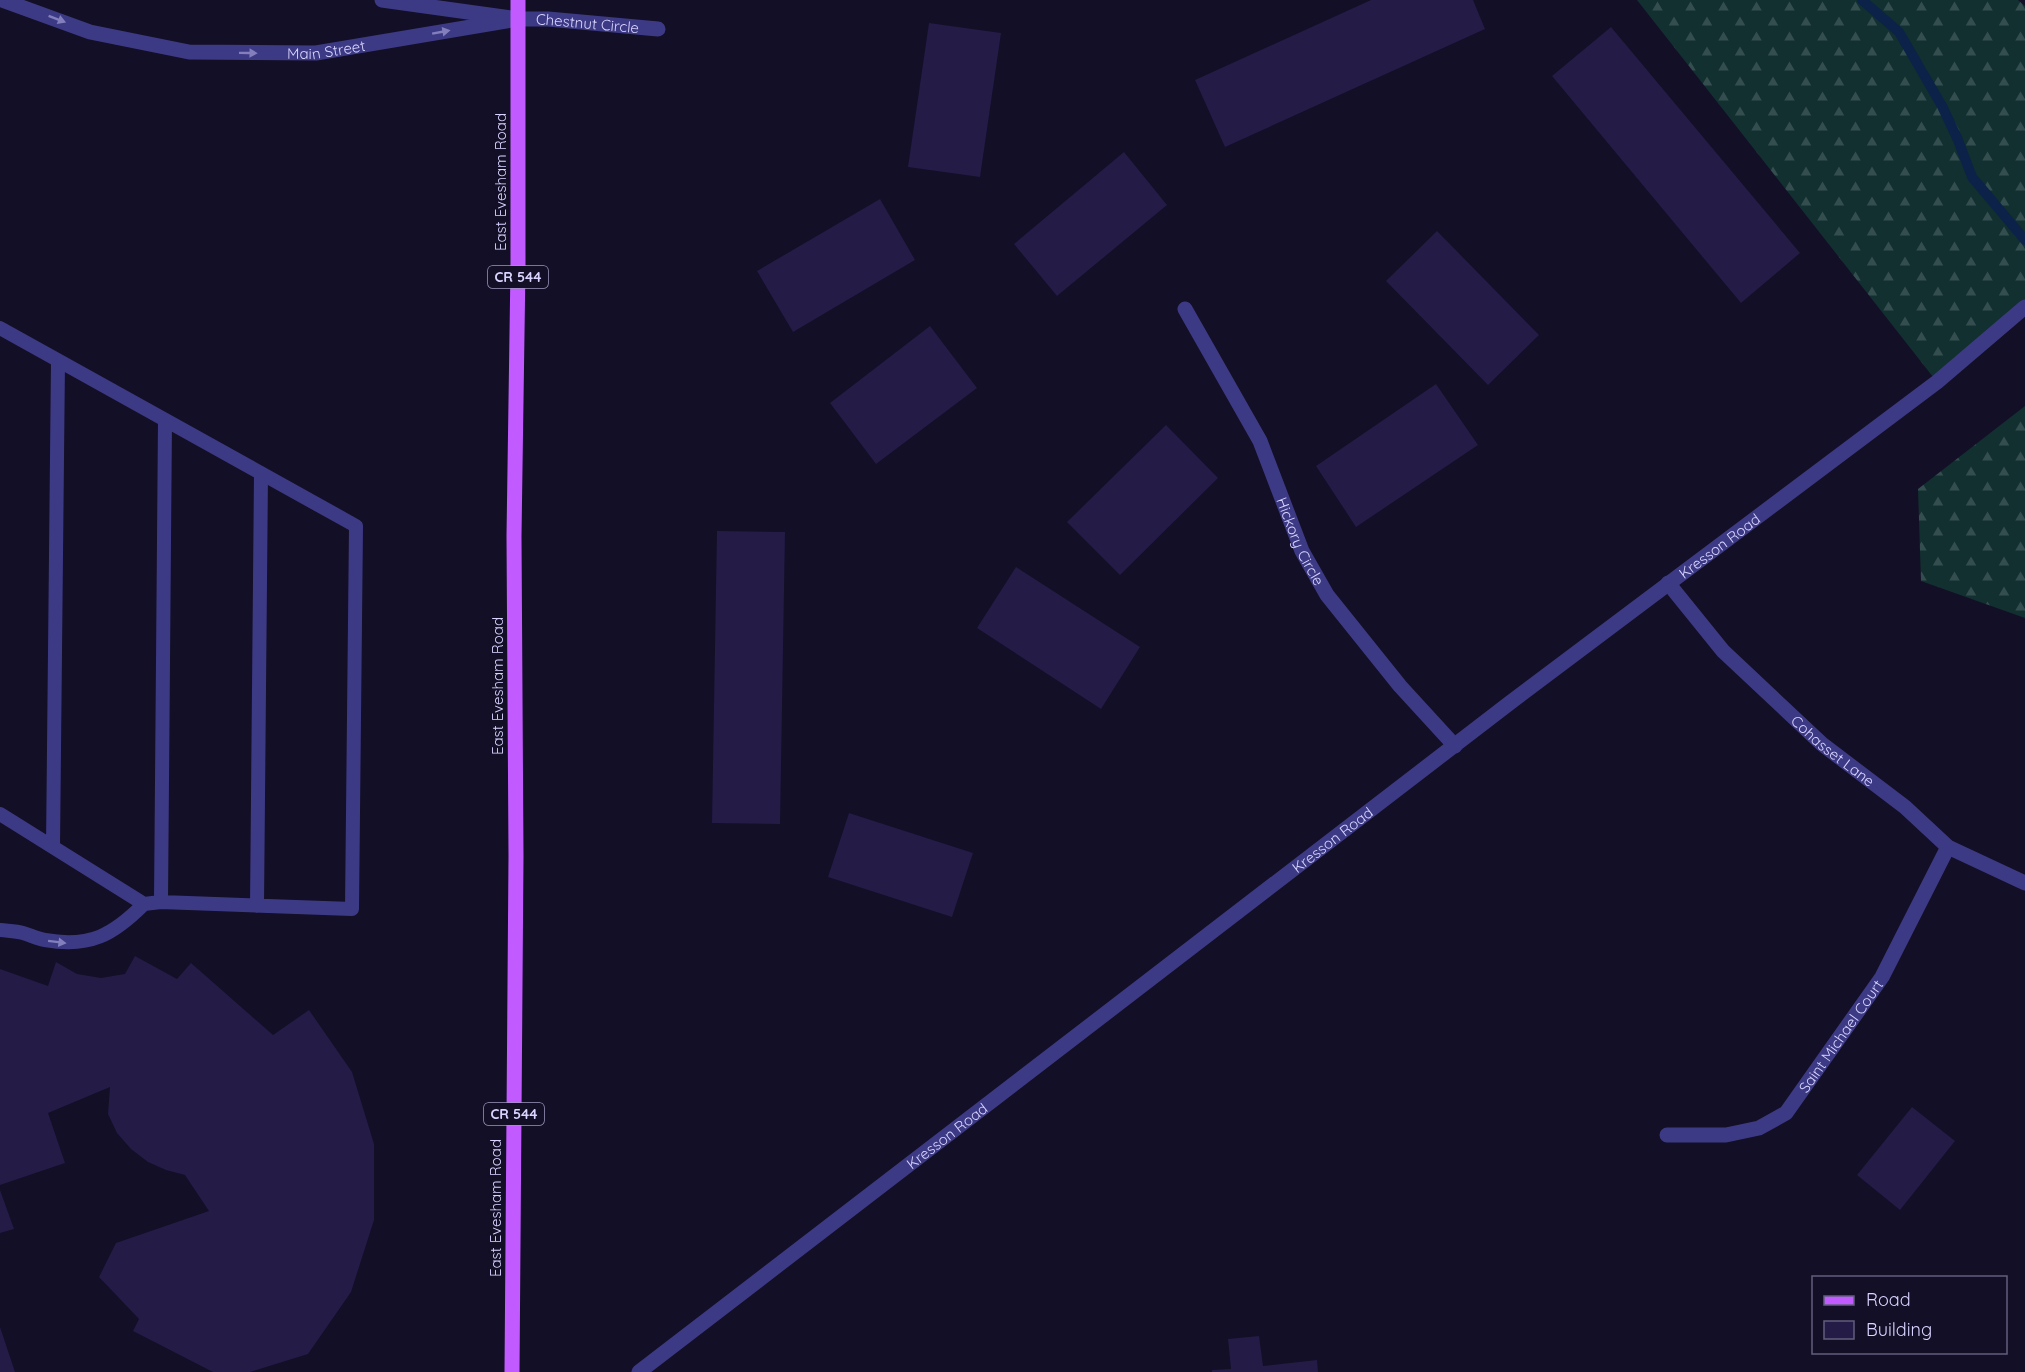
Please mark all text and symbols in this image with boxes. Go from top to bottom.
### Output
street label: Chestnut Circle [536,9,640,37]
one-way arrow [48,15,66,25]
one-way arrow [431,27,450,36]
street label: Main Street [287,35,367,63]
one-way arrow [238,48,257,57]
street label: East Evesham Road [491,113,510,251]
road number: CR 544 [488,266,548,288]
street label: Hickory Circle [1273,494,1329,589]
street label: Kresson Road [1675,509,1764,582]
street label: East Evesham Road [488,617,507,755]
street label: Cohasset Lane [1787,711,1879,790]
street label: Kresson Road [1288,802,1376,877]
one-way arrow [48,937,67,946]
street label: Saint Michael Court [1794,976,1887,1096]
street label: Kresson Road [902,1098,991,1173]
road number: CR 544 [484,1103,544,1125]
street label: East Evesham Road [486,1139,505,1277]
legend [1812,1276,2007,1354]
text: Road [1866,1288,1911,1311]
text: Building [1866,1318,1932,1341]

